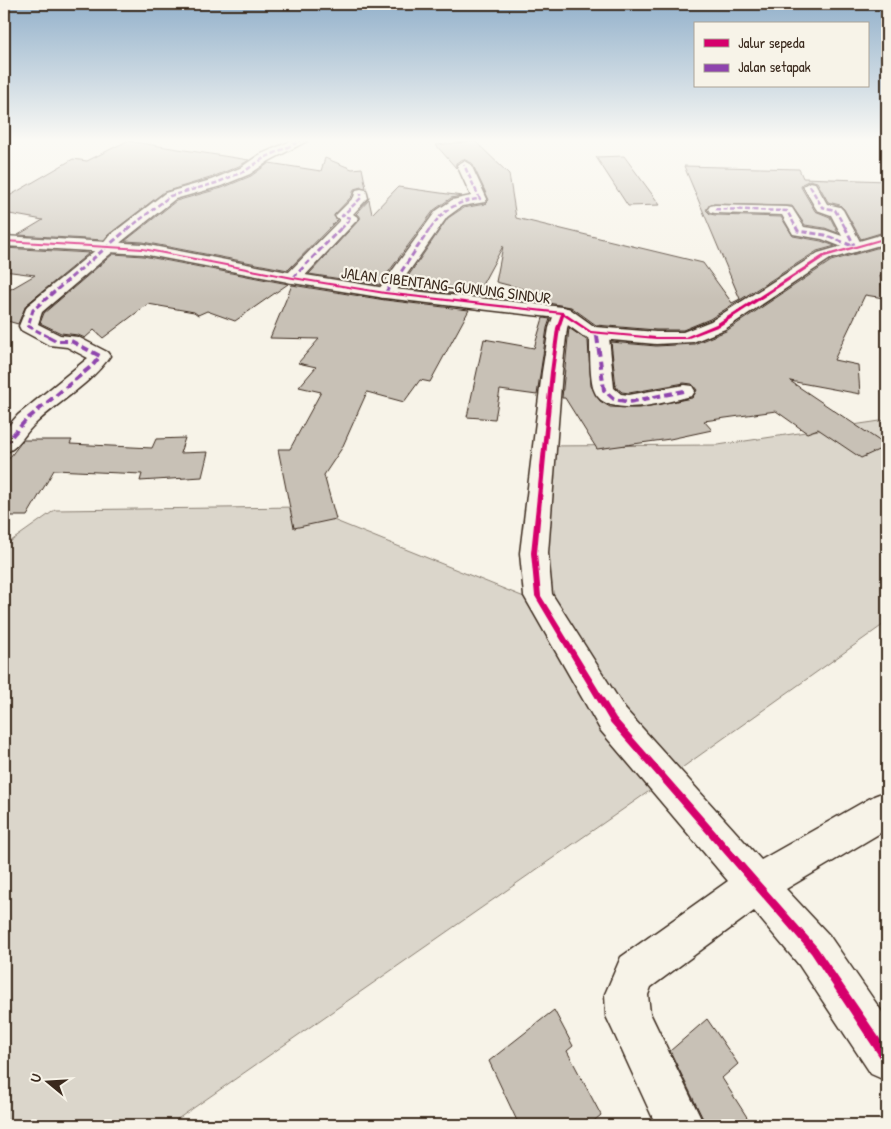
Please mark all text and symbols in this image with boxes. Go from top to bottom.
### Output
legend [694,22,868,88]
text: Jalur sepeda [738,32,805,53]
text: Jalan setapak [738,56,811,77]
street label: JALAN CIBENTANG–GUNUNG SINDUR [340,261,552,309]
north arrow [22,1056,72,1106]
text: U [25,1071,45,1084]

